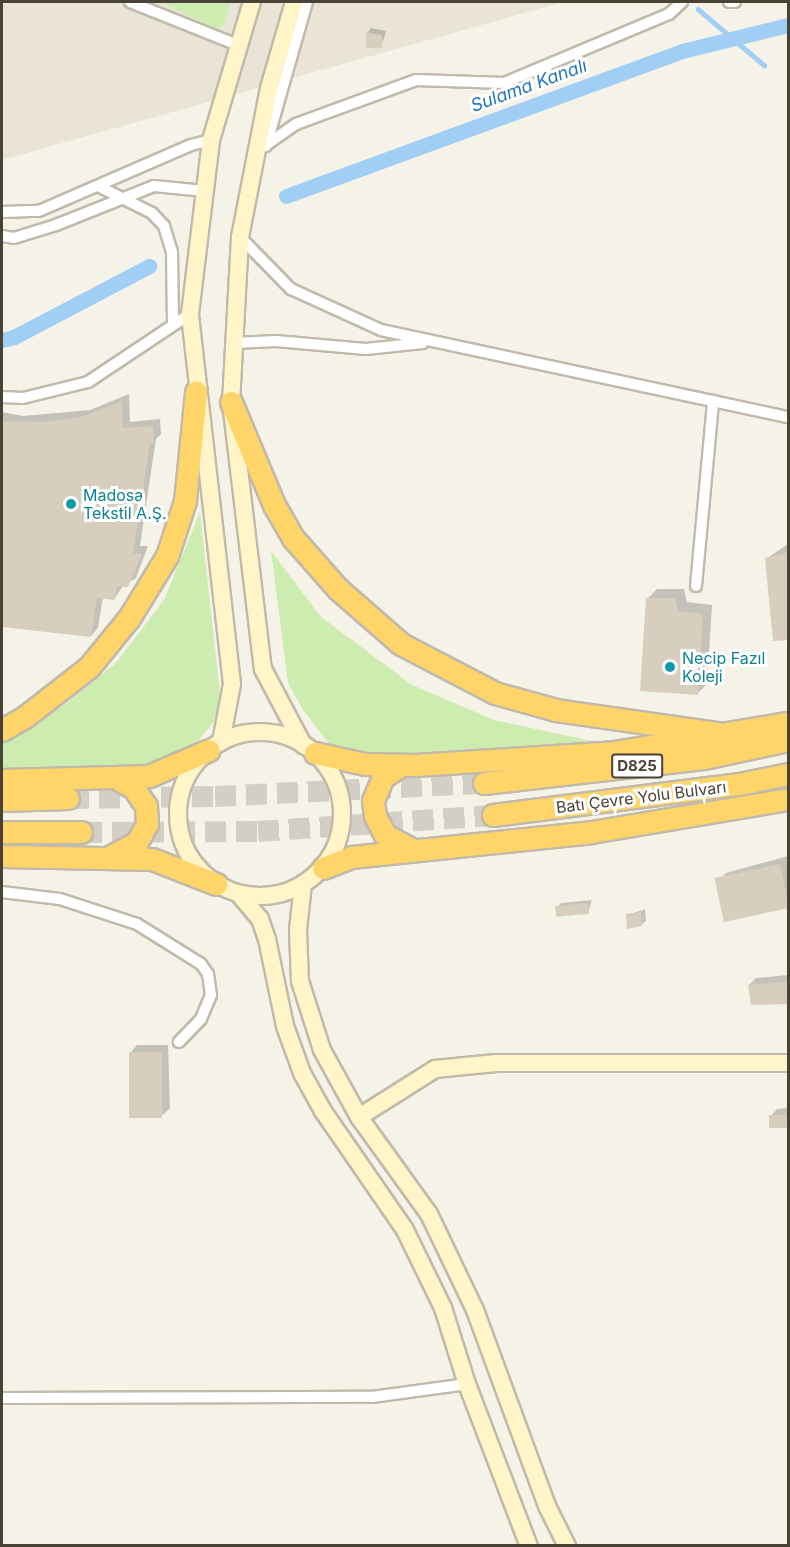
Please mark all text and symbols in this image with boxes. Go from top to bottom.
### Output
water label: Sulama Kanalı [468,55,590,117]
place label: Madosa Tekstil A.Ş. [83,485,167,523]
marker: Madosa Tekstil A.Ş. [64,497,78,511]
place label: Necip Fazıl Koleji [682,648,765,686]
marker: Necip Fazıl Koleji [663,660,677,674]
road number: D825 [610,754,664,778]
street label: Batı Çevre Yolu Bulvarı [555,777,727,817]

